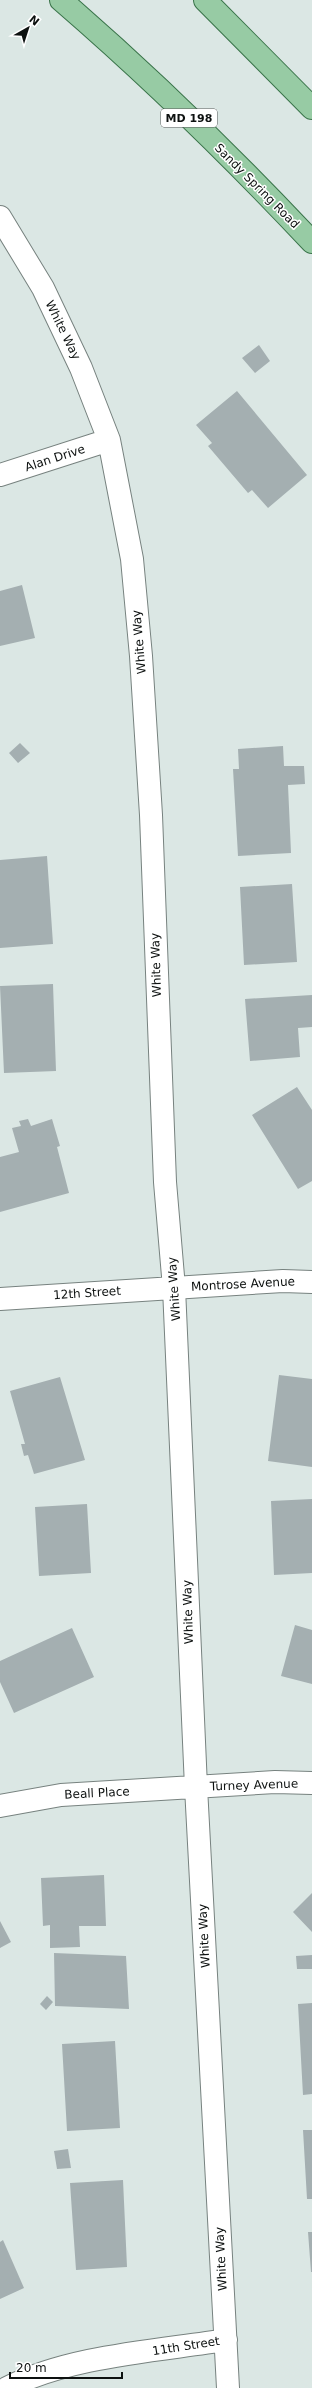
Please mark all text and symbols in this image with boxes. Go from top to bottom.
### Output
north arrow [8,8,48,48]
text: N [26,13,42,29]
road number: MD 198 [161,109,217,127]
street label: Sandy Spring Road [212,141,302,231]
street label: White Way [43,298,83,362]
street label: Alan Drive [23,442,87,474]
street label: White Way [129,609,149,675]
street label: White Way [148,933,164,997]
street label: White Way [165,1256,183,1322]
street label: Montrose Avenue [191,1274,295,1294]
street label: 12th Street [53,1284,122,1302]
street label: White Way [180,1580,196,1644]
street label: Turney Avenue [209,1776,298,1794]
street label: Beall Place [64,1784,130,1802]
street label: White Way [195,1904,213,1968]
street label: White Way [212,2227,230,2291]
street label: 11th Street [151,2334,221,2358]
scale bar [10,2354,122,2380]
text: 20 m [16,2361,47,2375]

